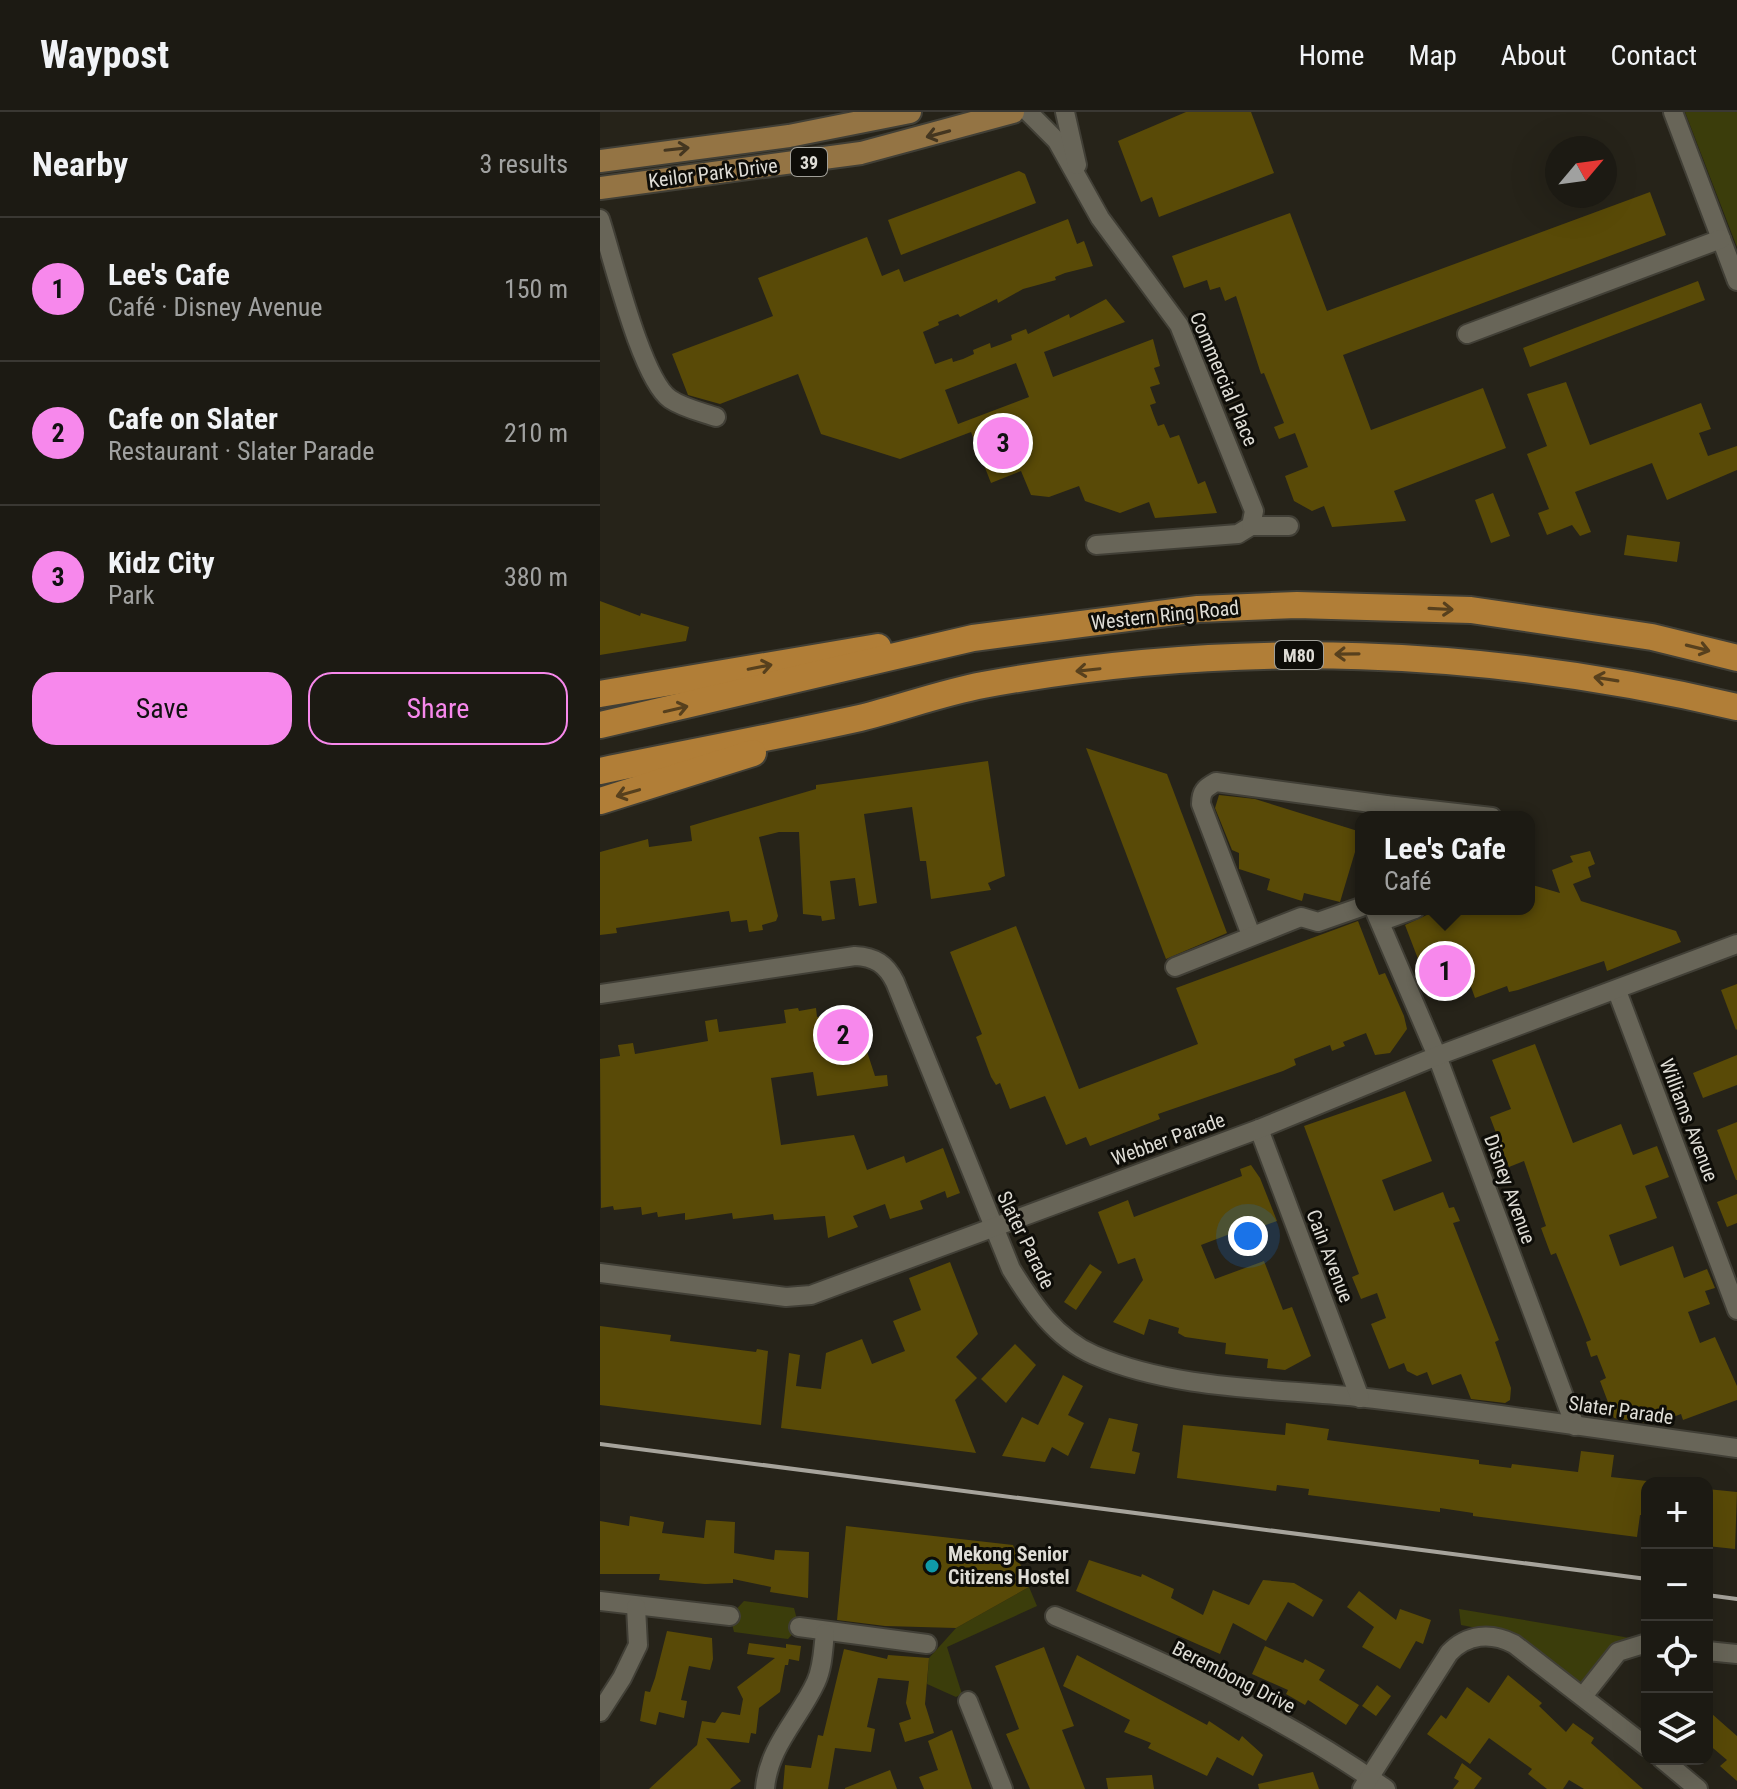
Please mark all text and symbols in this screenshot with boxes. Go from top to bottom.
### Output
text: Waypost [40,33,169,77]
text: Home [1299,39,1364,72]
text: Map [1408,39,1457,72]
text: About [1501,39,1567,72]
text: Contact [1611,39,1697,72]
one-way arrow [926,128,952,143]
north arrow [1545,136,1617,208]
one-way arrow [663,141,690,156]
text: Nearby [32,144,128,184]
road number: 39 [791,148,827,176]
text: 3 results [479,149,568,179]
street label: Keilor Park Drive [647,153,779,193]
text: Lee's Cafe [108,257,230,292]
text: 1 [51,274,65,304]
text: 150 m [504,274,568,304]
text: Café · Disney Avenue [108,292,323,322]
street label: Commercial Place [1185,308,1263,450]
text: Cafe on Slater [108,401,278,436]
pin: 3 [977,413,1029,473]
text: 2 [51,418,65,448]
text: 210 m [504,418,568,448]
text: Restaurant · Slater Parade [108,436,374,466]
text: Kidz City [108,545,215,580]
text: 3 [51,562,65,592]
text: 380 m [504,562,568,592]
text: Park [108,580,154,610]
street label: Western Ring Road [1090,595,1240,635]
one-way arrow [1427,602,1454,617]
road number: M80 [1275,641,1323,669]
one-way arrow [1684,641,1710,656]
one-way arrow [1334,647,1361,662]
one-way arrow [746,658,772,673]
one-way arrow [1075,663,1102,678]
one-way arrow [1594,671,1619,686]
button: Save [32,672,292,745]
button: Share [308,672,568,745]
one-way arrow [663,701,689,716]
one-way arrow [616,786,642,801]
popup [1355,811,1535,915]
text: Lee's Cafe [1384,831,1506,866]
text: Café [1384,866,1431,896]
pin: 1 [1419,941,1471,1001]
pin: 2 [817,1005,869,1065]
street label: Williams Avenue [1655,1055,1723,1185]
street label: Webber Parade [1108,1107,1228,1171]
street label: Disney Avenue [1479,1131,1541,1247]
street label: Slater Parade [992,1187,1060,1293]
street label: Cain Avenue [1301,1206,1359,1306]
your location [1228,1216,1268,1256]
street label: Slater Parade [1567,1391,1675,1429]
map controls [1641,1477,1713,1765]
button: + [1641,1477,1713,1549]
place label: Mekong Senior Citizens Hostel [948,1542,1070,1589]
button: − [1641,1549,1713,1621]
marker: Mekong Senior Citizens Hostel [923,1557,941,1575]
button: locate [1641,1621,1713,1693]
street label: Berembong Drive [1169,1636,1299,1718]
button: layers [1641,1693,1713,1765]

